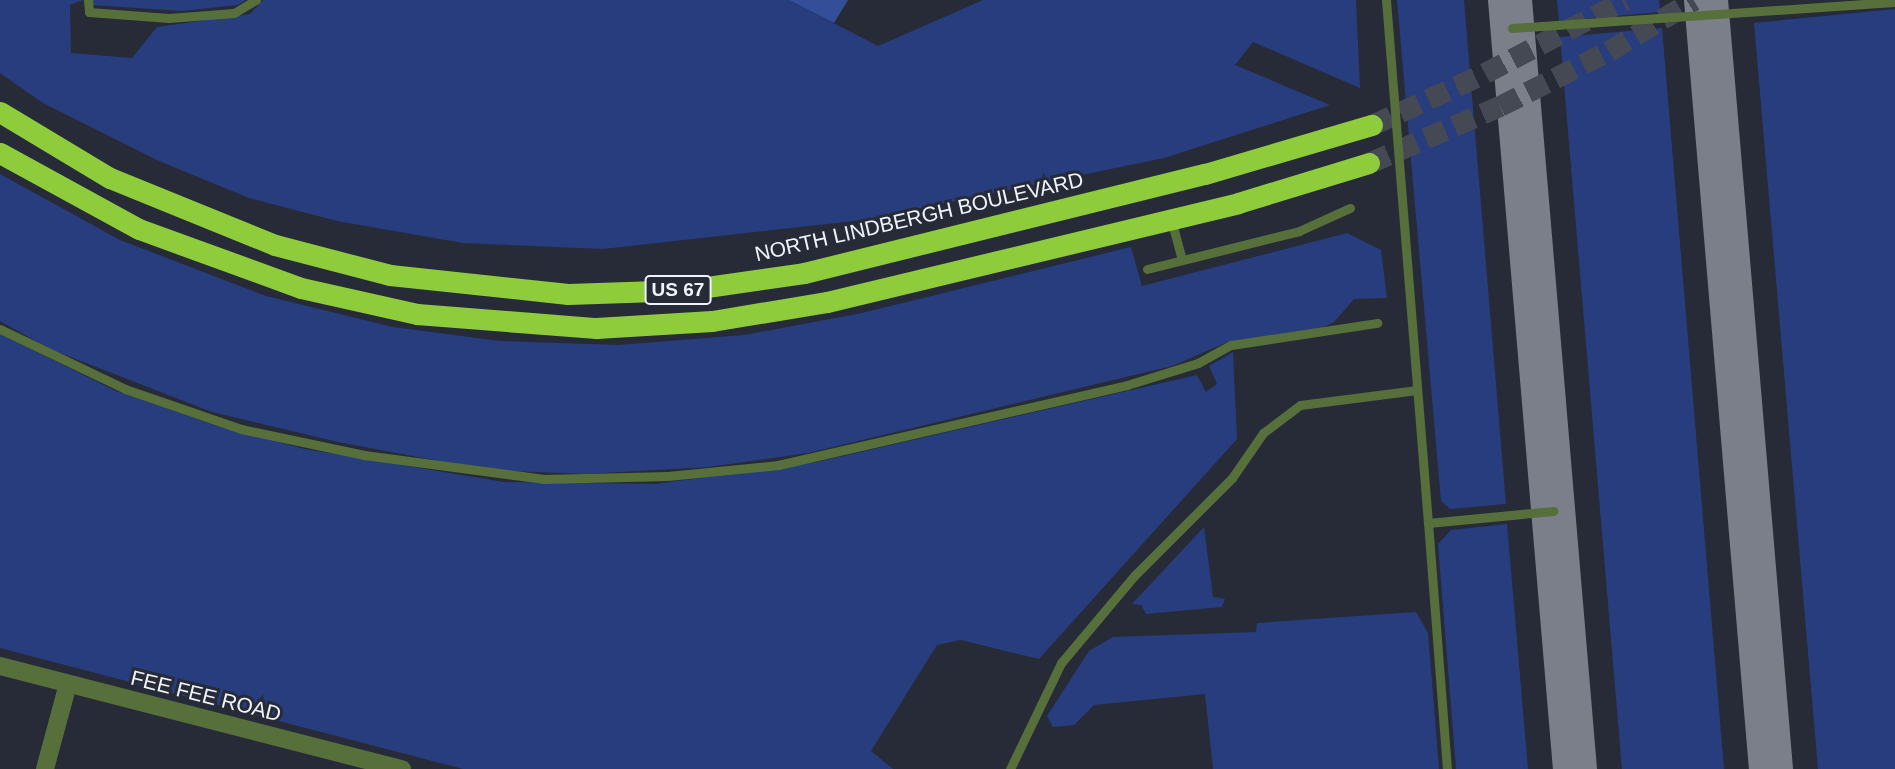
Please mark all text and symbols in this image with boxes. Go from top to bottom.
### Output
street label: NORTH LINDBERGH BOULEVARD [752,167,1086,267]
road number: US 67 [643,274,713,306]
street label: FEE FEE ROAD [128,665,284,727]

